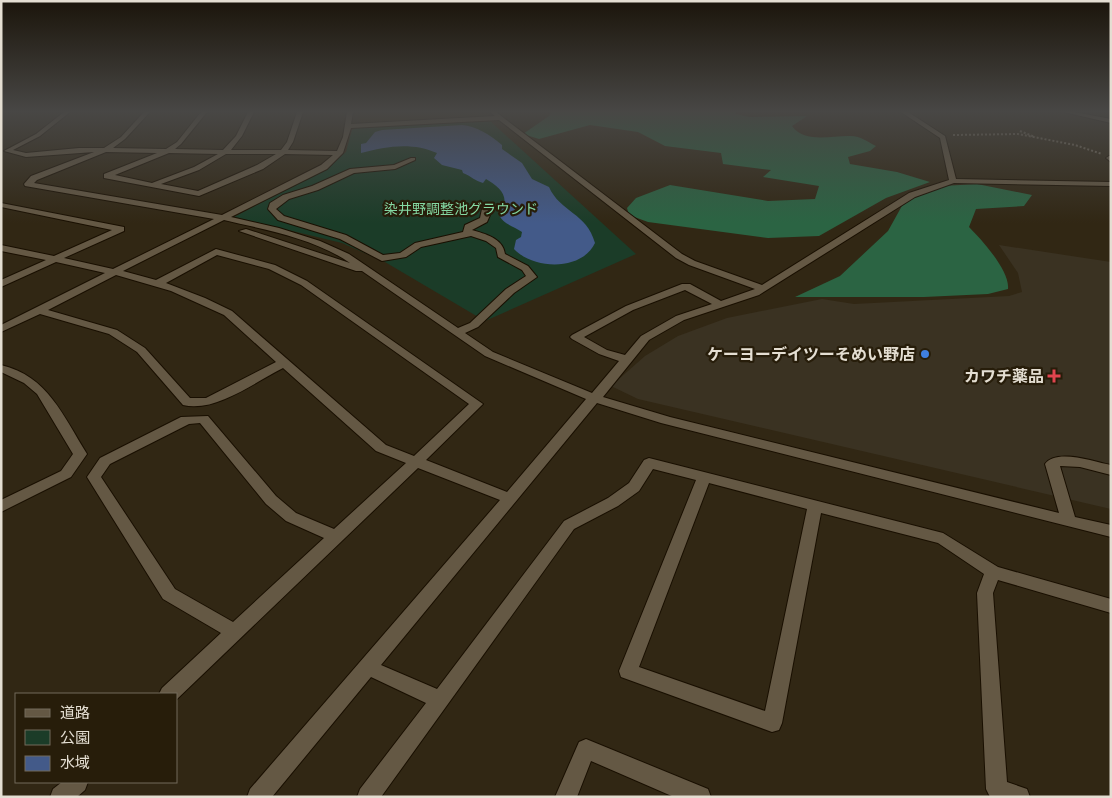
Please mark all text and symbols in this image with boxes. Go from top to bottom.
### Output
park label: 染井野調整池グラウンド [384,201,538,218]
place label: ケーヨーデイツーそめい野店 [707,345,915,364]
marker: ケーヨーデイツーそめい野店 [919,348,931,360]
place label: カワチ薬品 [964,367,1044,386]
marker: カワチ薬品 [1048,370,1060,382]
legend [15,693,178,783]
text: 道路 [60,704,90,722]
text: 公園 [60,729,90,747]
text: 水域 [60,754,90,772]

